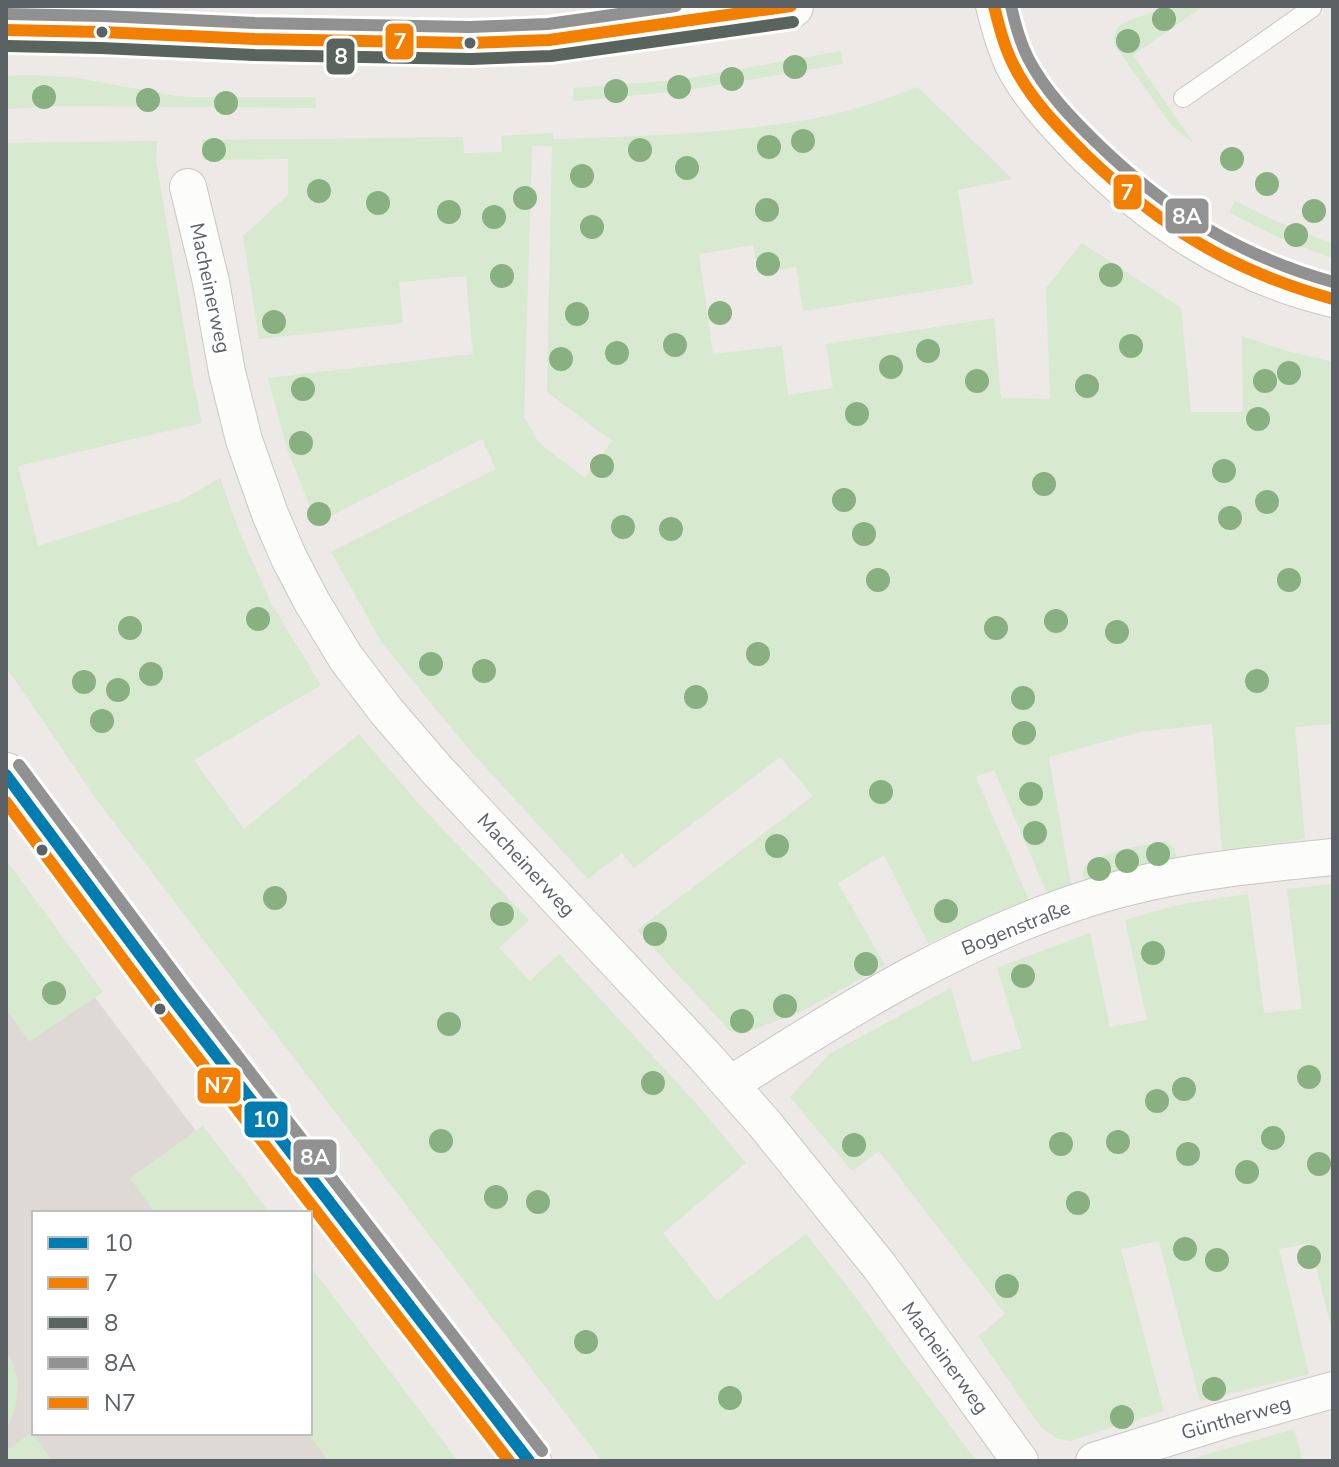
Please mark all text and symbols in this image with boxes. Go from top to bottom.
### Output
line badge: 7 [384,22,415,61]
unlabelled marker [94,24,110,40]
text: 7 [393,27,407,57]
unlabelled marker [462,35,478,51]
line badge: 8 [325,37,356,76]
text: 8 [334,42,348,72]
line badge: 7 [1112,173,1143,211]
text: 7 [1120,178,1134,208]
line badge: 8A [1164,197,1210,235]
text: 8A [1172,202,1202,232]
street label: Macheinerweg [183,220,237,356]
street label: Macheinerweg [471,807,581,923]
unlabelled marker [34,842,50,858]
street label: Bogenstraße [957,894,1075,962]
unlabelled marker [152,1001,168,1017]
line badge: N7 [196,1066,242,1105]
text: N7 [204,1071,234,1101]
line badge: 10 [243,1100,289,1139]
text: 10 [253,1105,279,1135]
line badge: 8A [292,1138,338,1176]
text: 8A [300,1143,330,1173]
legend [32,1211,312,1435]
text: 10 [104,1227,133,1259]
text: 7 [104,1267,118,1299]
street label: Macheinerweg [895,1297,995,1419]
text: 8 [104,1307,118,1339]
text: 8A [104,1347,136,1379]
text: N7 [104,1387,136,1419]
street label: Güntherweg [1178,1389,1294,1447]

